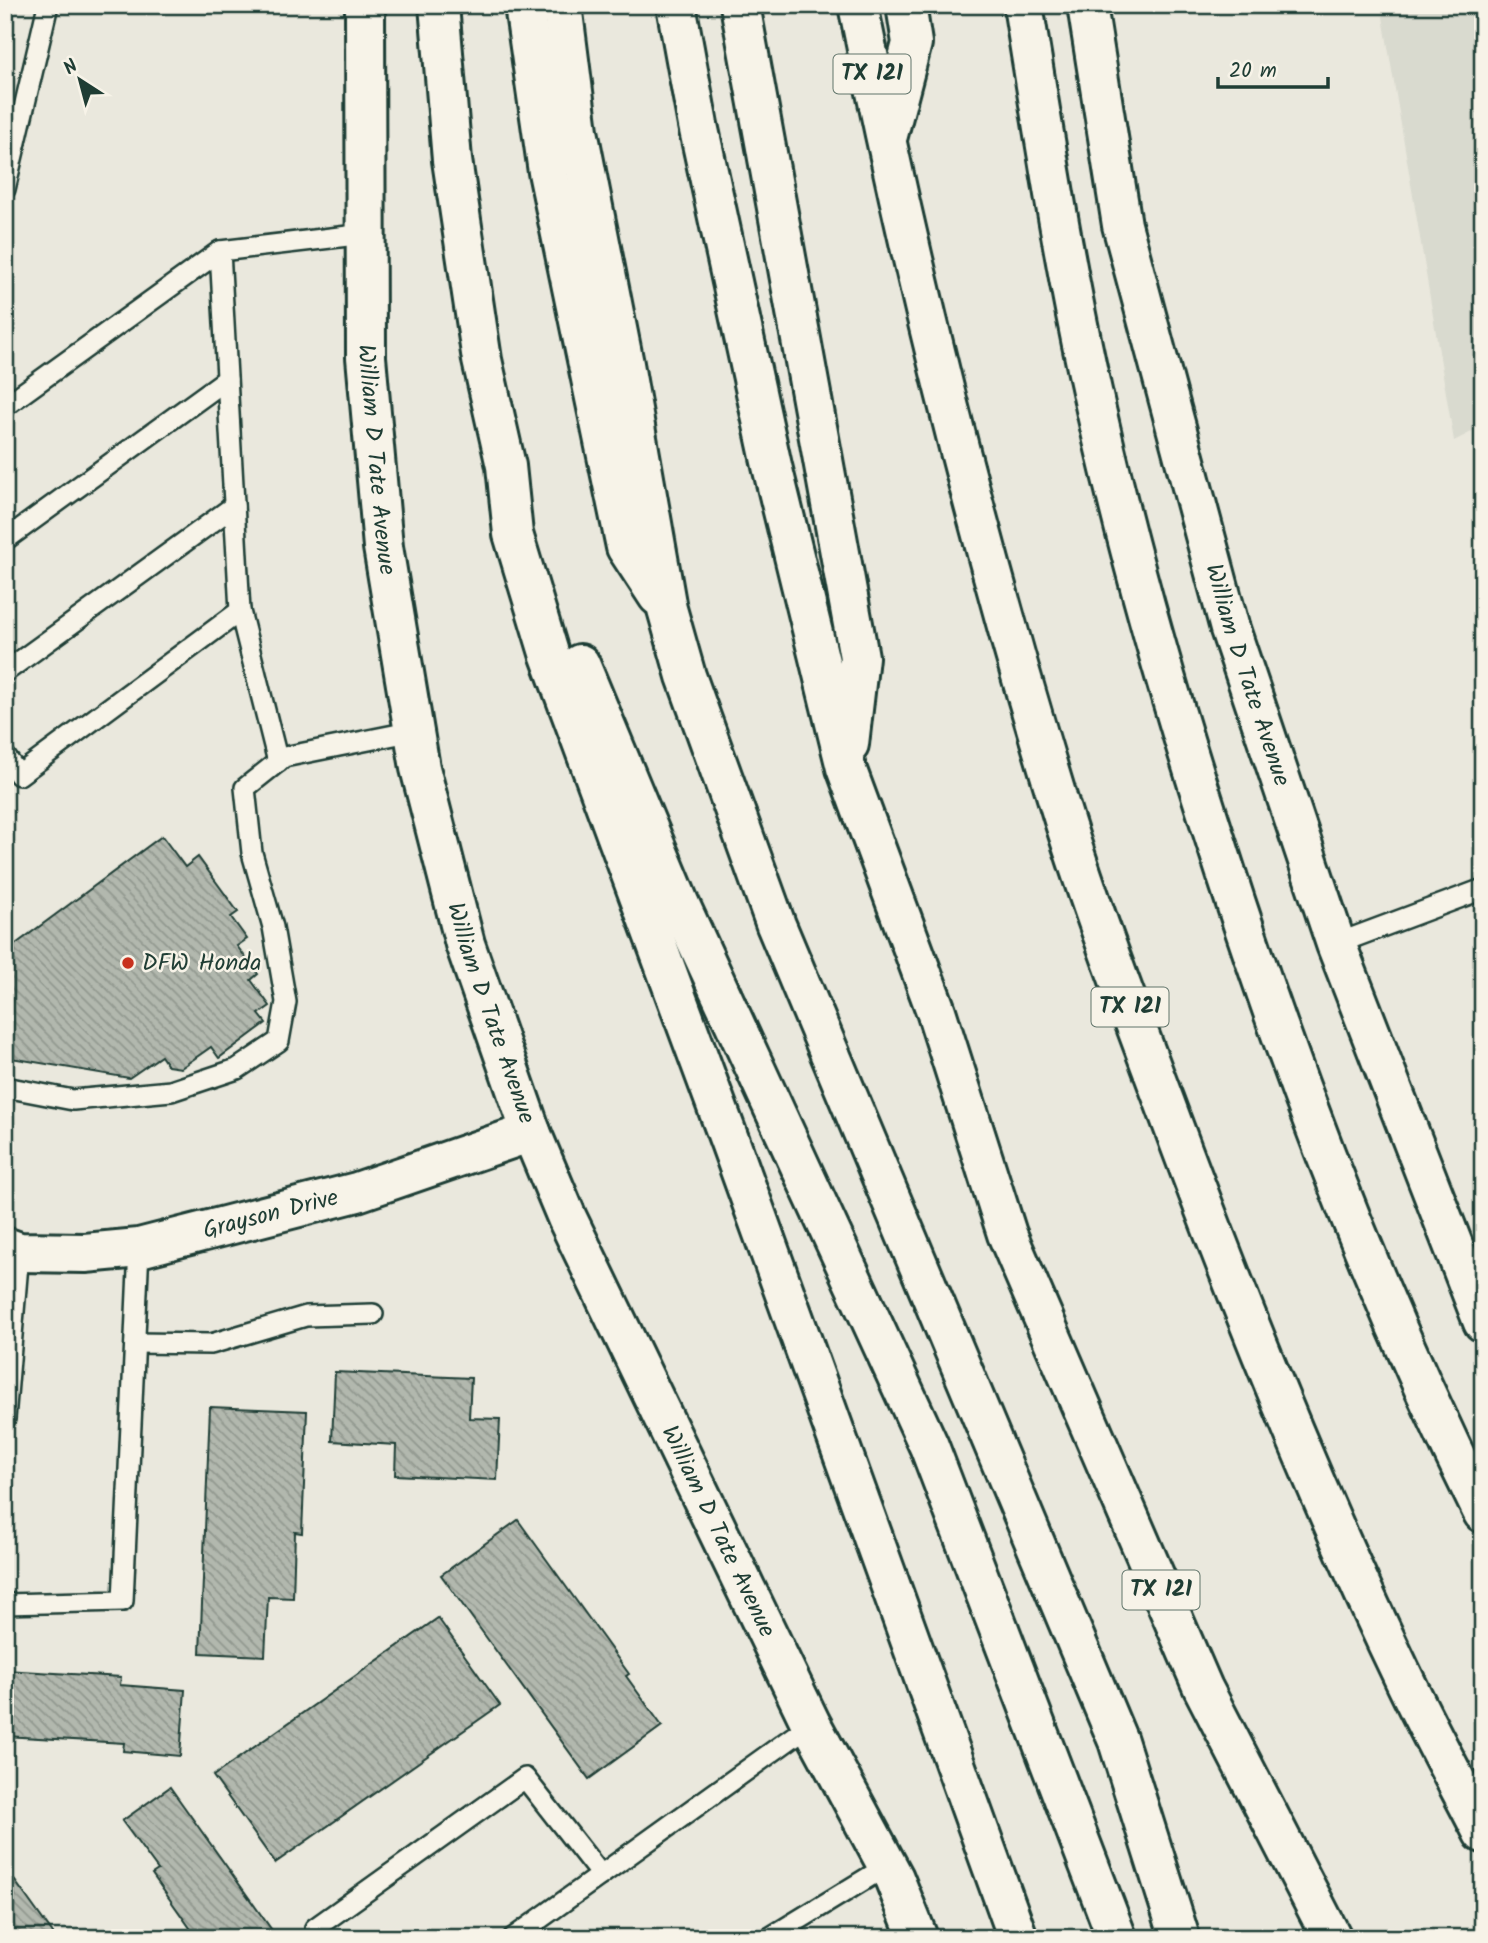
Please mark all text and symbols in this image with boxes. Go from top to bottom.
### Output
north arrow [46,46,116,116]
scale bar [1218,46,1329,90]
text: N [58,52,85,84]
road number: TX 121 [834,54,910,94]
text: 20 m [1229,55,1277,88]
street label: William D Tate Avenue [346,344,407,578]
street label: William D Tate Avenue [1194,559,1301,792]
street label: William D Tate Avenue [436,898,546,1129]
place label: DFW Honda [142,944,261,983]
marker: DFW Honda [120,955,136,971]
road number: TX 121 [1092,988,1168,1026]
street label: Grayson Drive [199,1178,343,1250]
street label: William D Tate Avenue [650,1419,786,1644]
road number: TX 121 [1122,1570,1200,1610]

